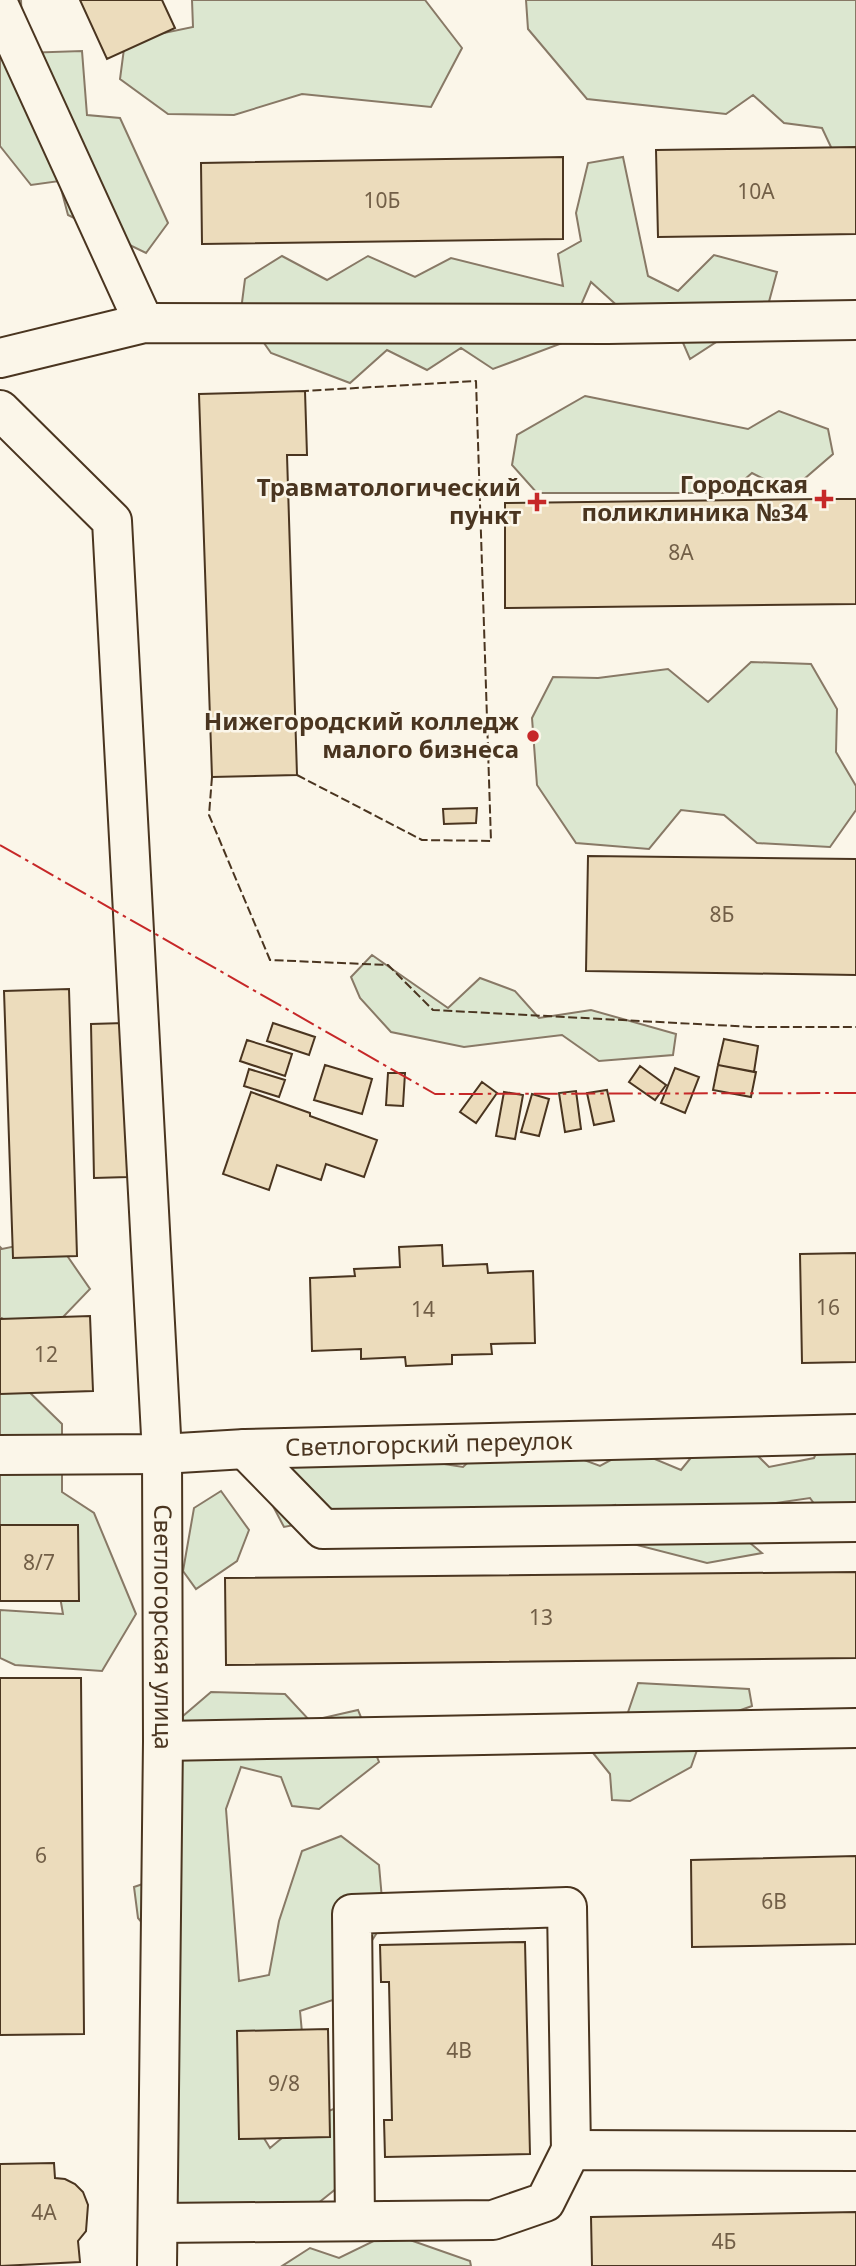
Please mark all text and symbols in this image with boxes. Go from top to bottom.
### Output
house number: 10А [737,177,775,205]
house number: 10Б [364,186,400,214]
place label: Городская поликлиника №34 [582,467,808,528]
place label: Травматологический пункт [257,470,521,531]
marker: Городская поликлиника №34 [814,489,834,509]
marker: Травматологический пункт [527,492,547,512]
house number: 8А [668,538,694,566]
place label: Нижегородский колледж малого бизнеса [204,704,519,765]
marker: Нижегородский колледж малого бизнеса [525,728,541,744]
house number: 8Б [710,900,734,928]
house number: 16 [816,1293,840,1321]
house number: 14 [411,1295,435,1323]
house number: 12 [34,1340,58,1368]
street label: Светлогорский переулок [285,1423,573,1463]
street label: Светлогорская улица [147,1504,181,1750]
house number: 8/7 [23,1548,55,1576]
house number: 13 [529,1603,553,1631]
house number: 6 [35,1841,47,1869]
house number: 6В [761,1887,787,1915]
house number: 4В [446,2036,472,2064]
house number: 9/8 [268,2069,300,2097]
house number: 4А [31,2198,57,2226]
house number: 4Б [712,2227,736,2255]

